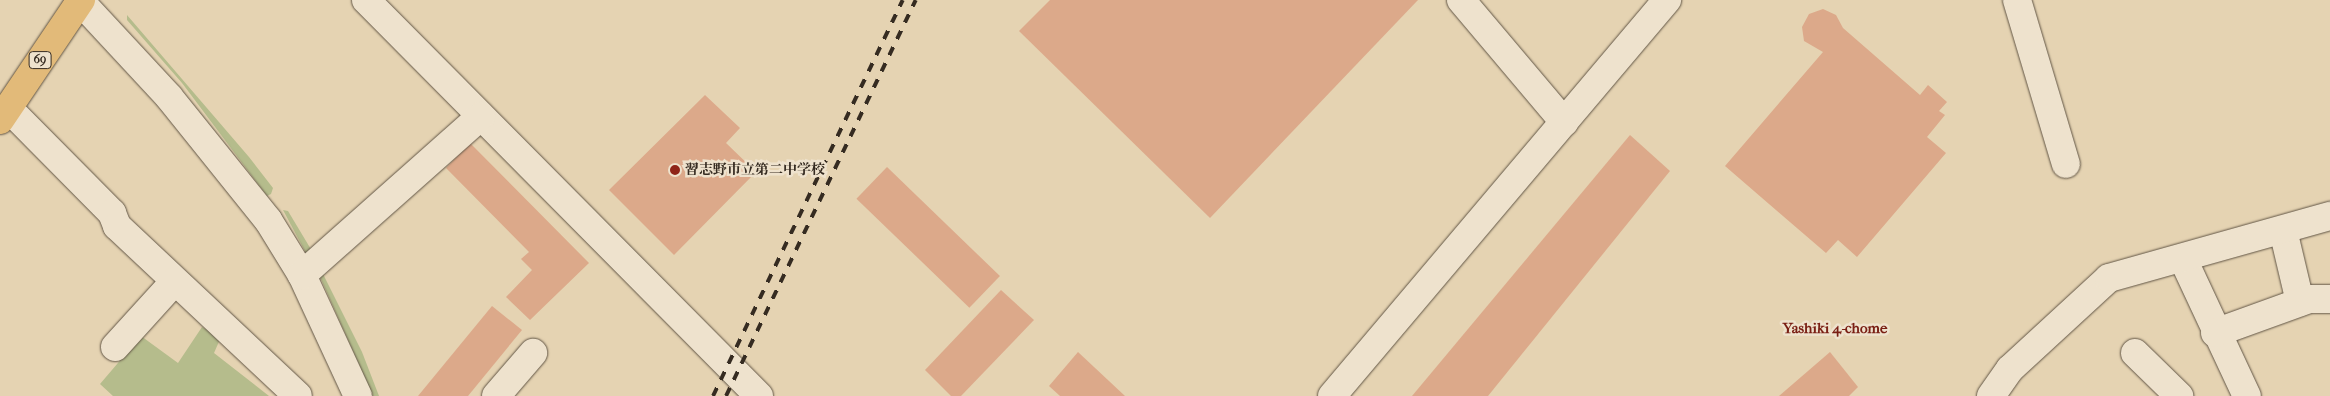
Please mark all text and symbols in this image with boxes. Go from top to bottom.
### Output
road number: 69 [28,50,52,70]
place label: 習志野市立第二中学校 [685,162,825,178]
marker: 習志野市立第二中学校 [669,164,681,176]
district label: Yashiki 4-chome [1783,320,1887,338]

